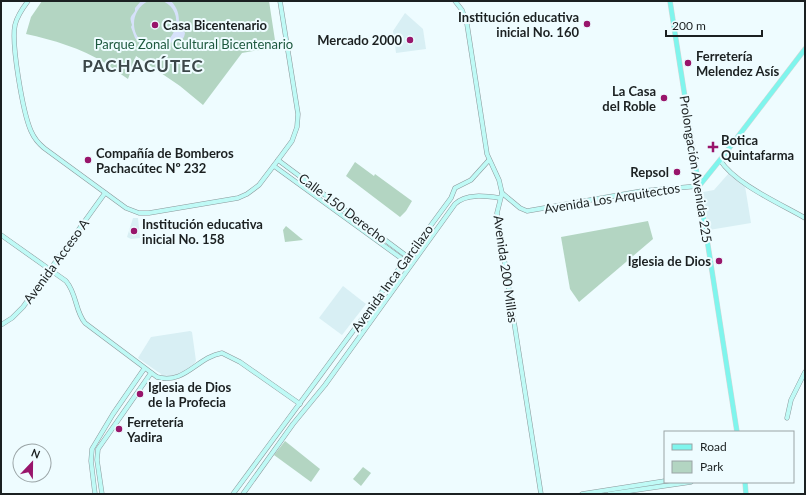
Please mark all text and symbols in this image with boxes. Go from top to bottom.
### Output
place label: Institución educativa inicial No. 160 [458,9,579,40]
scale bar [666,12,762,38]
place label: Casa Bicentenario [163,17,268,33]
text: 200 m [672,18,706,33]
marker: Institución educativa inicial No. 160 [582,19,592,29]
marker: Casa Bicentenario [150,20,160,30]
place label: Mercado 2000 [317,32,402,48]
marker: Mercado 2000 [405,35,415,45]
park label: Parque Zonal Cultural Bicentenario [95,36,293,52]
place label: Ferretería Melendez Asís [696,48,780,79]
district label: PACHACÚTEC [82,55,204,76]
marker: Ferretería Melendez Asís [683,58,693,68]
place label: La Casa del Roble [602,83,656,114]
marker: La Casa del Roble [659,93,669,103]
street label: Prolongación Avenida 225 [676,94,716,244]
place label: Botica Quintafarma [721,132,794,163]
marker: Botica Quintafarma [708,142,718,152]
place label: Compañía de Bomberos Pachacútec Nº 232 [96,145,234,176]
marker: Compañía de Bomberos Pachacútec Nº 232 [83,155,93,165]
place label: Repsol [630,164,669,180]
marker: Repsol [672,167,682,177]
street label: Calle 150 Derecho [296,170,390,246]
street label: Avenida Los Arquitectos [543,179,681,217]
street label: Avenida 200 Millas [491,214,522,324]
street label: Avenida Acceso A [20,215,92,307]
place label: Institución educativa inicial No. 158 [142,216,263,247]
street label: Avenida Inca Garcilazo [348,221,436,335]
marker: Institución educativa inicial No. 158 [129,226,139,236]
place label: Iglesia de Dios [628,253,711,269]
marker: Iglesia de Dios [714,256,724,266]
place label: Iglesia de Dios de la Profecia [148,379,231,410]
marker: Iglesia de Dios de la Profecia [135,389,145,399]
place label: Ferretería Yadira [126,414,184,445]
marker: Ferretería Yadira [114,424,124,434]
legend [664,431,794,483]
text: Road [700,439,727,454]
north arrow [12,443,52,483]
text: N [30,446,42,461]
text: Park [700,459,724,474]

